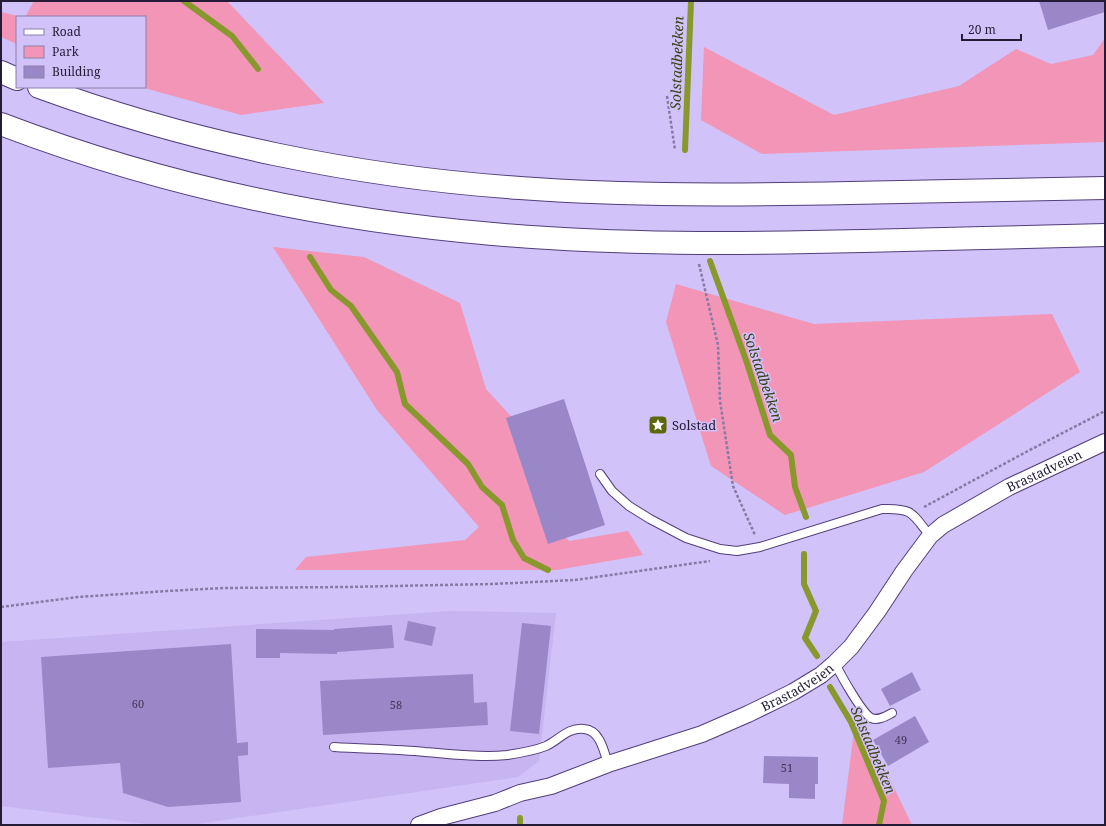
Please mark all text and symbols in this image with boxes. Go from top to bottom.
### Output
water label: Solstadbekken [665,15,688,110]
legend [16,16,146,88]
scale bar [962,16,1021,42]
text: 20 m [968,21,996,38]
text: Road [52,23,82,40]
text: Park [52,43,80,60]
text: Building [52,63,101,80]
water label: Solstadbekken [739,330,788,425]
place icon: Solstad [647,414,669,436]
place label: Solstad [672,416,716,434]
street label: Brastadveien [1003,445,1085,496]
street label: Brastadveien [758,659,838,715]
house number: 60 [132,696,144,711]
house number: 58 [390,697,402,712]
water label: Solstadbekken [846,703,901,797]
house number: 49 [895,732,907,747]
house number: 51 [781,760,793,775]

